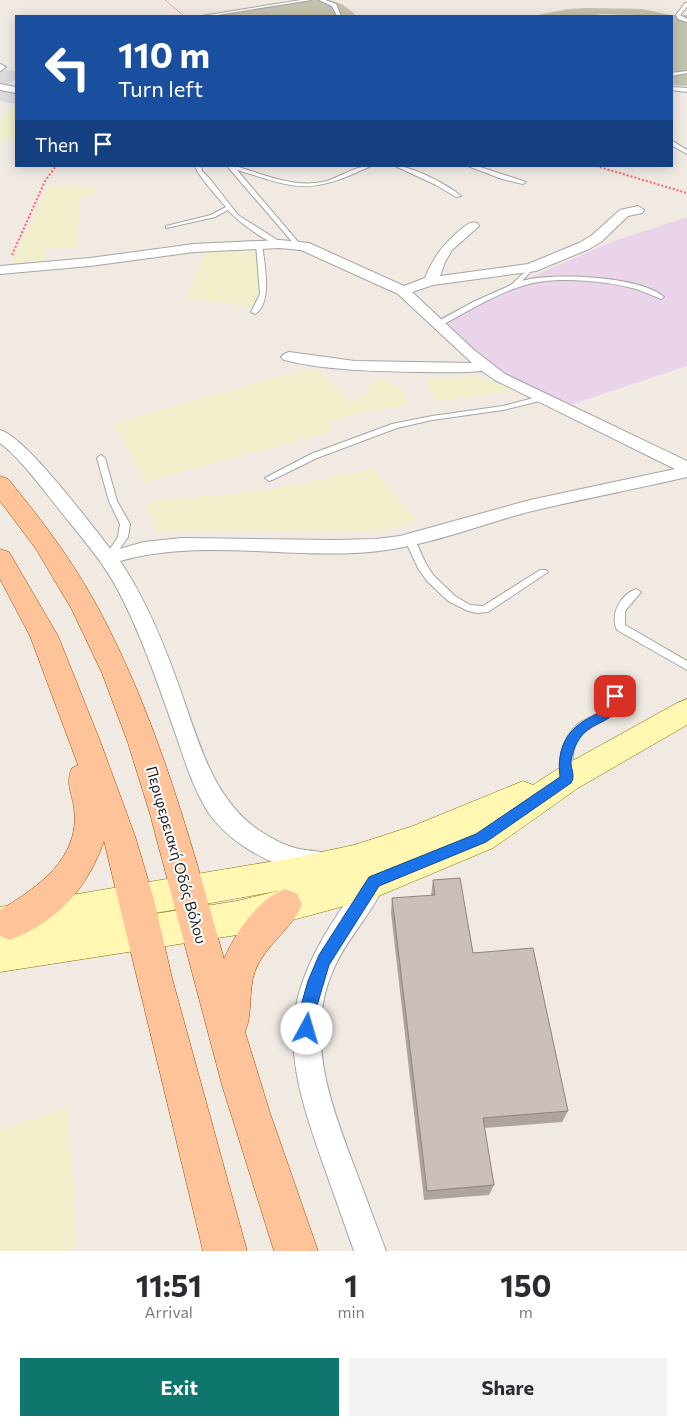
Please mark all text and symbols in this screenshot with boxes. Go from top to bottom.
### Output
text: 110 m [118,32,210,75]
icon: left [35,35,100,100]
text: Turn left [118,75,203,102]
icon: arrive [89,130,117,158]
text: Then [35,133,79,156]
pin [594,675,636,717]
icon: arrive [601,682,629,710]
street label: Περιφερειακή Οδός Βόλου [143,764,211,946]
position arrow [280,1002,332,1054]
text: 11:51 [136,1266,202,1303]
text: 1 [344,1266,358,1303]
text: 150 [500,1266,551,1303]
text: Arrival [145,1302,193,1321]
text: min [337,1302,365,1321]
text: m [519,1302,533,1321]
button: Exit [20,1358,339,1416]
button: Share [349,1358,667,1416]

